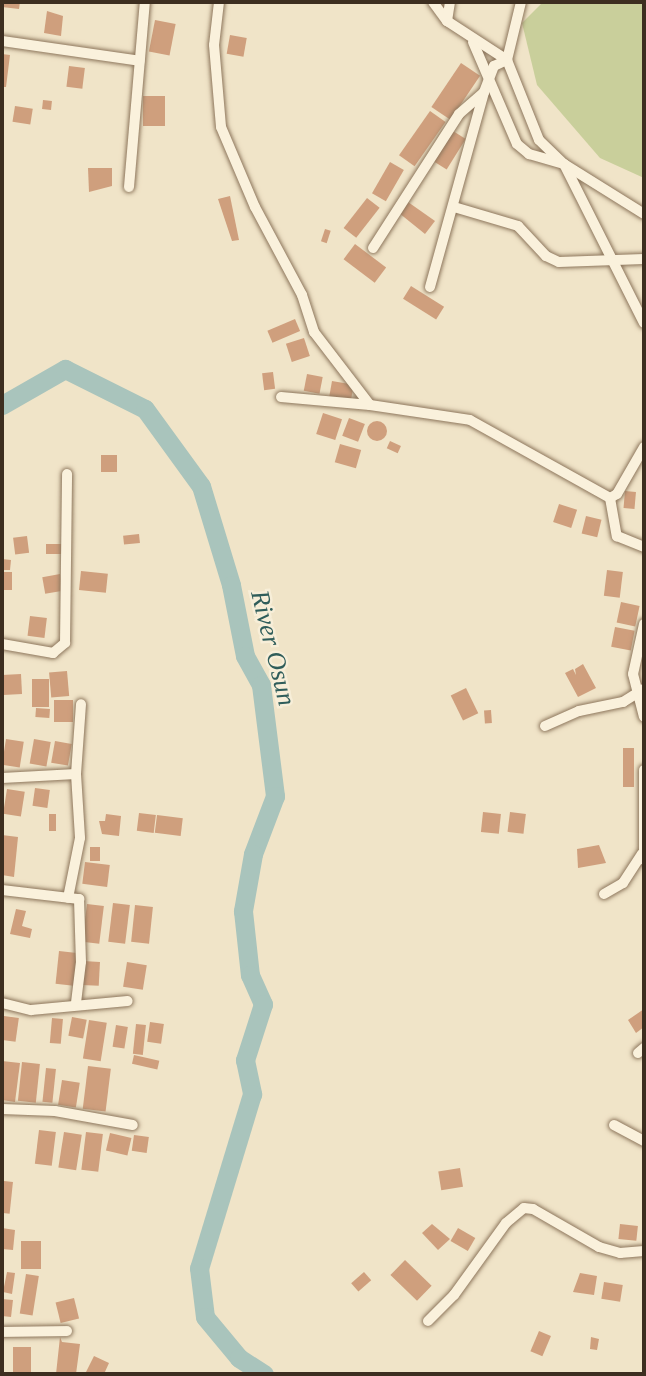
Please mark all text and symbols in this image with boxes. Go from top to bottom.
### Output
water label: River Osun [244,587,302,709]

